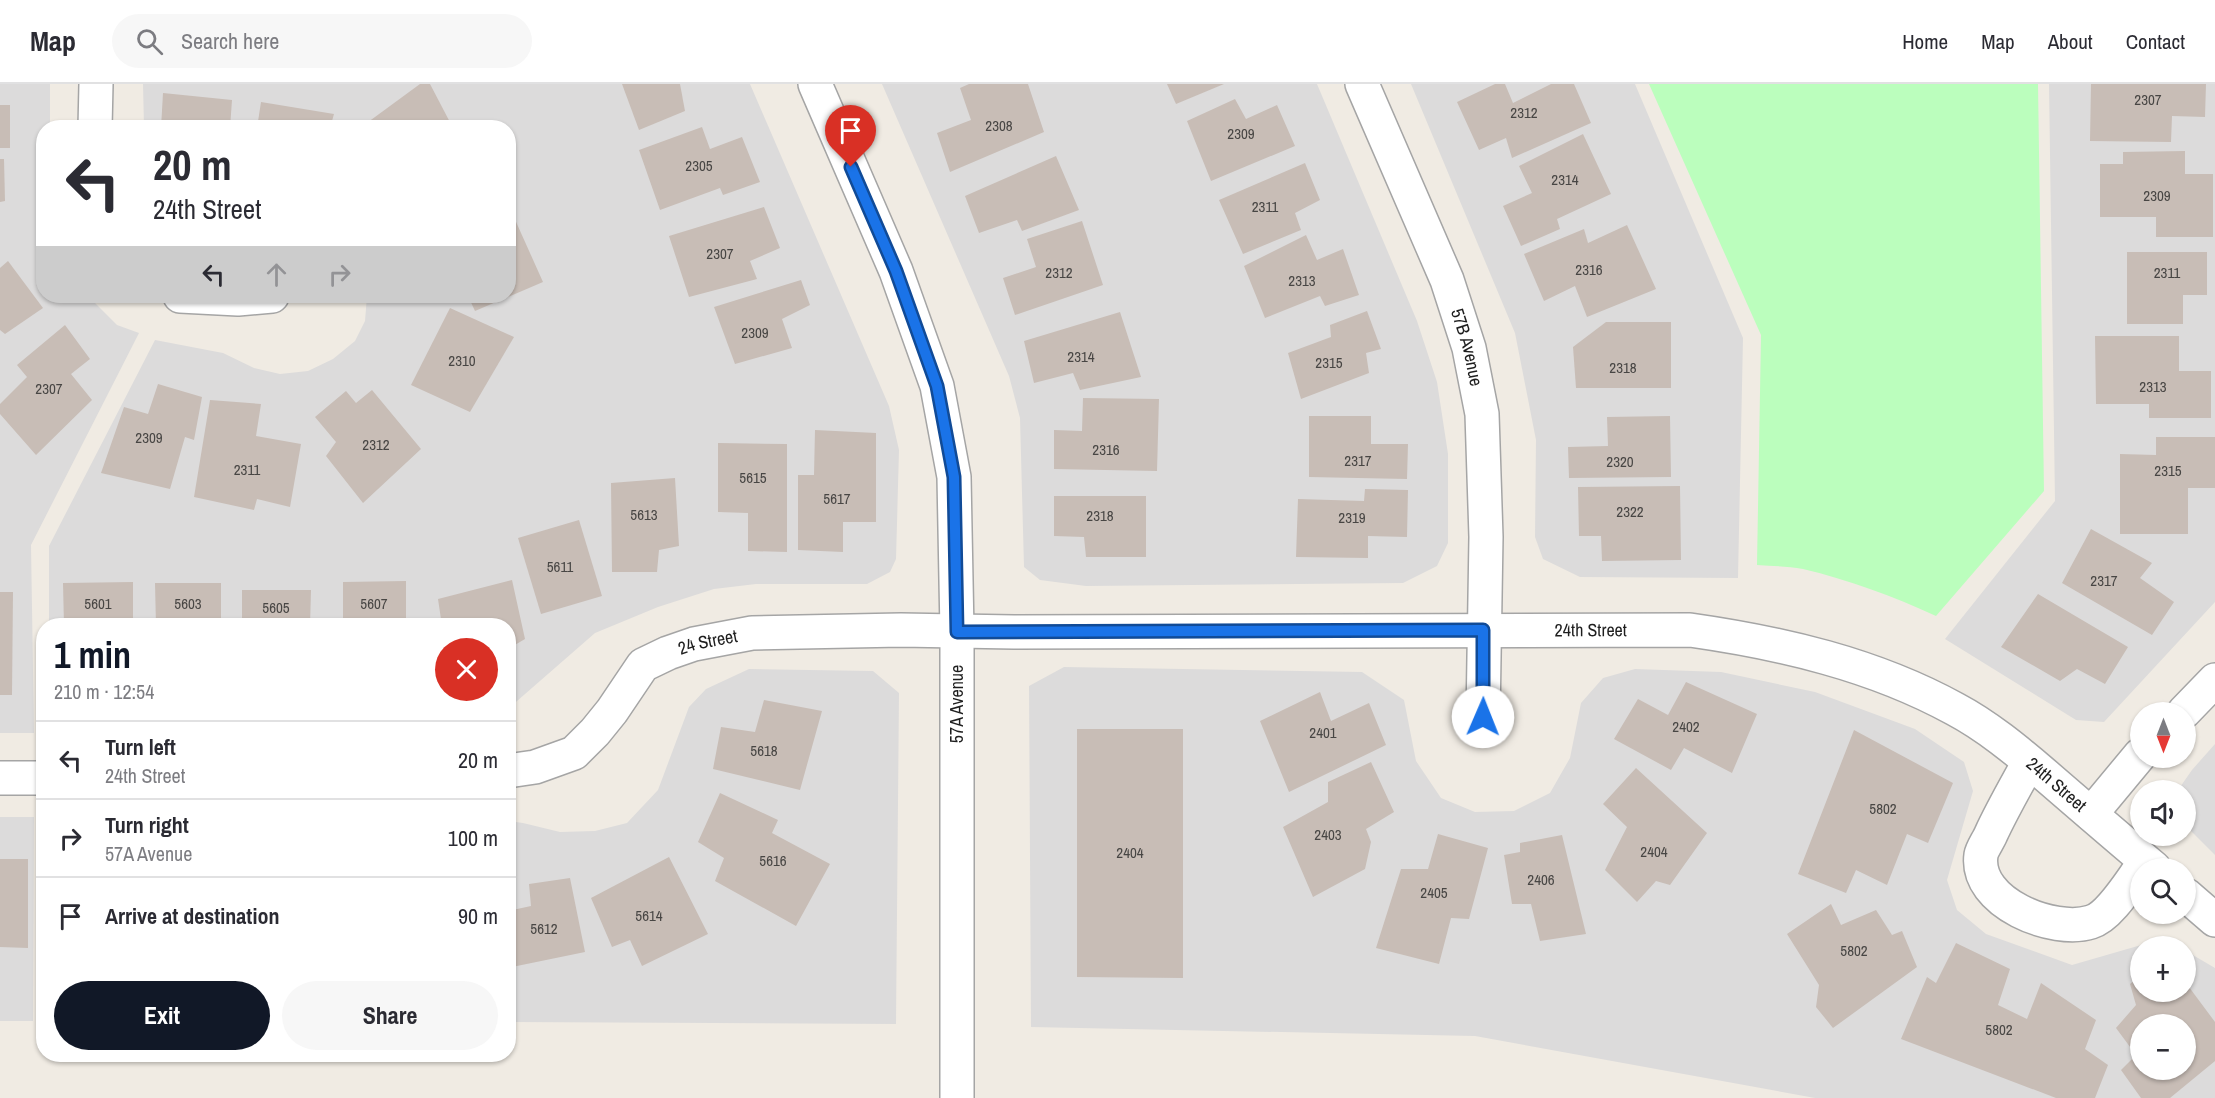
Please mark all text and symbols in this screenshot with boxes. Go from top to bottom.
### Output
search box [112,14,532,68]
text: Map [30,22,76,60]
icon: search [133,25,166,58]
text: Search here [181,26,279,56]
text: Home [1902,27,1948,56]
text: Map [1981,27,2015,56]
text: About [2048,27,2093,56]
text: Contact [2126,27,2185,56]
house number: 2307 [2134,89,2162,110]
house number: 2312 [1510,102,1538,123]
pin [825,105,876,167]
icon: arrive [834,114,867,147]
house number: 2308 [985,115,1013,136]
house number: 2309 [1227,123,1255,144]
text: 20 m [153,137,232,193]
icon: left [54,144,132,222]
house number: 2305 [685,155,713,176]
house number: 2314 [1551,169,1579,190]
house number: 2309 [2143,185,2171,206]
text: 24th Street [153,191,261,227]
house number: 2311 [1252,196,1278,217]
house number: 2307 [706,243,734,264]
icon: left [197,258,230,291]
icon: ahead [260,258,293,291]
icon: right [323,258,356,291]
house number: 2316 [1575,259,1603,280]
house number: 2312 [1045,262,1073,283]
house number: 2311 [2154,262,2180,283]
house number: 2313 [1288,270,1316,291]
street label: 57B Avenue [1445,305,1489,388]
house number: 2309 [741,322,769,343]
house number: 2314 [1067,346,1095,367]
house number: 2310 [448,350,476,371]
house number: 2315 [1315,352,1343,373]
house number: 2318 [1609,357,1637,378]
house number: 2313 [2139,376,2167,397]
house number: 2307 [35,378,63,399]
house number: 2309 [135,427,163,448]
house number: 2312 [362,434,390,455]
house number: 2316 [1092,439,1120,460]
house number: 2317 [1344,450,1372,471]
house number: 2320 [1606,451,1634,472]
house number: 2311 [234,459,260,480]
house number: 2315 [2154,460,2182,481]
house number: 5615 [739,467,767,488]
house number: 5617 [823,488,851,509]
house number: 2322 [1616,501,1644,522]
house number: 5613 [630,504,658,525]
house number: 2318 [1086,505,1114,526]
house number: 2319 [1338,507,1366,528]
house number: 5611 [547,556,573,577]
house number: 2317 [2090,570,2118,591]
house number: 5601 [84,593,112,614]
house number: 5603 [174,593,202,614]
house number: 5607 [360,593,388,614]
house number: 5605 [262,597,290,618]
street label: 24th Street [1555,617,1627,642]
street label: 24 Street [674,623,739,661]
text: 1 min [54,631,131,679]
button: close [435,638,498,701]
street label: 57A Avenue [944,665,969,743]
text: 210 m · 12:54 [54,678,154,705]
position arrow [1451,685,1515,749]
north arrow [2130,702,2196,768]
map controls [2130,702,2196,1080]
house number: 2402 [1672,716,1700,737]
house number: 2401 [1309,722,1337,743]
text: Turn left [105,732,176,762]
house number: 5618 [750,740,778,761]
icon: left [54,744,87,777]
text: 20 m [458,745,498,775]
street label: 24th Street [2021,751,2092,817]
text: 24th Street [105,762,185,789]
button: sound [2130,780,2196,846]
house number: 5802 [1869,798,1897,819]
text: Turn right [105,810,189,840]
icon: right [54,822,87,855]
text: 100 m [448,823,498,853]
house number: 2403 [1314,824,1342,845]
text: 57A Avenue [105,840,192,867]
house number: 2404 [1640,841,1668,862]
house number: 2404 [1116,842,1144,863]
house number: 5616 [759,850,787,871]
button: search [2130,858,2196,924]
house number: 2406 [1527,869,1555,890]
house number: 2405 [1420,882,1448,903]
icon: arrive [54,900,87,933]
text: Arrive at destination [105,901,279,931]
text: 90 m [458,901,498,931]
house number: 5614 [635,905,663,926]
house number: 5612 [530,918,558,939]
button: + [2130,936,2196,1002]
house number: 5802 [1840,940,1868,961]
button: Exit [54,981,270,1050]
button: Share [282,981,498,1050]
button: − [2130,1014,2196,1080]
house number: 5802 [1985,1019,2013,1040]

